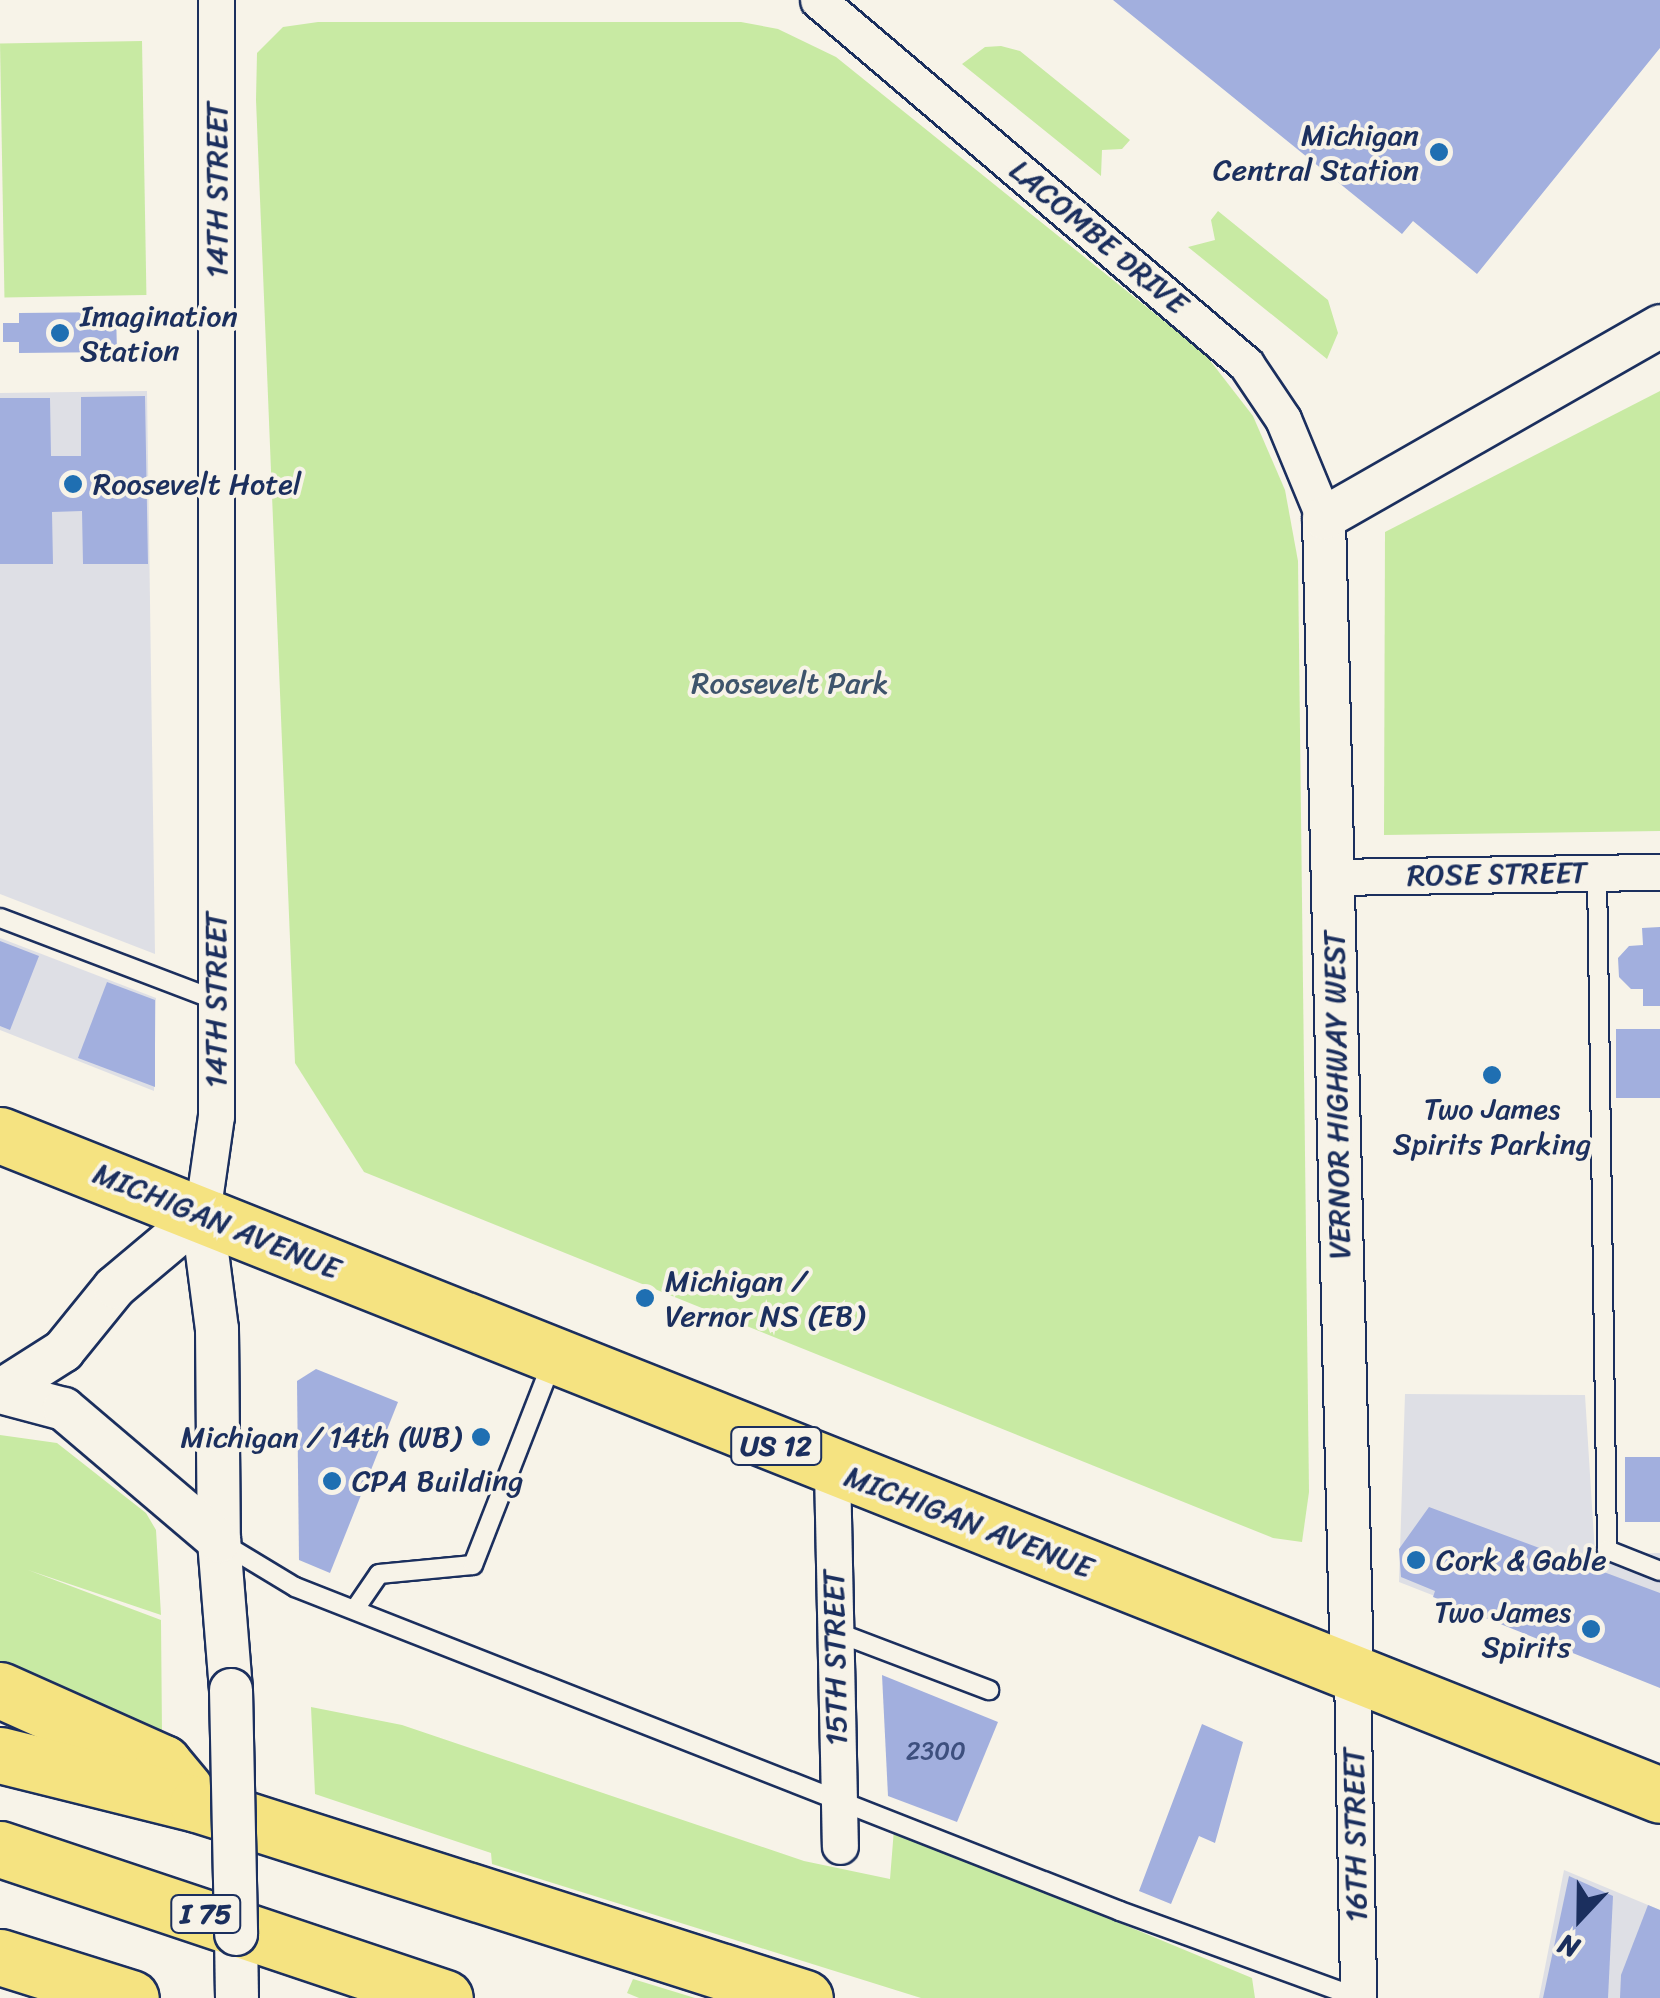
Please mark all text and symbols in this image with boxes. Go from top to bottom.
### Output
street label: 14TH STREET [199,100,235,280]
place label: Michigan Central Station [1212,117,1419,188]
marker: Michigan Central Station [1428,141,1450,163]
street label: LACOMBE DRIVE [1002,152,1196,322]
place label: Imagination Station [80,298,238,368]
marker: Imagination Station [49,322,71,344]
place label: Roosevelt Hotel [93,466,302,502]
marker: Roosevelt Hotel [62,473,84,495]
park label: Roosevelt Park [691,665,889,701]
street label: ROSE STREET [1405,854,1589,894]
street label: 14TH STREET [198,910,234,1090]
street label: VERNOR HIGHWAY WEST [1316,931,1358,1259]
marker: Two James Spirits Parking [1481,1064,1503,1086]
place label: Two James Spirits Parking [1393,1091,1591,1162]
street label: MICHIGAN AVENUE [88,1155,346,1287]
place label: Michigan / Vernor NS (EB) [665,1263,864,1334]
marker: Michigan / Vernor NS (EB) [634,1287,656,1309]
place label: Michigan / 14th (WB) [181,1419,461,1455]
road number: US 12 [728,1423,824,1469]
marker: Michigan / 14th (WB) [470,1426,492,1448]
street label: MICHIGAN AVENUE [840,1458,1098,1586]
place label: CPA Building [352,1463,523,1499]
marker: CPA Building [321,1470,343,1492]
place label: Cork & Gable [1436,1542,1607,1578]
marker: Cork & Gable [1405,1549,1427,1571]
street label: 15TH STREET [815,1568,855,1748]
place label: Two James Spirits [1432,1594,1571,1664]
marker: Two James Spirits [1580,1618,1602,1640]
house number: 2300 [906,1736,966,1766]
street label: 16TH STREET [1335,1746,1375,1924]
north arrow [1530,1868,1630,1968]
road number: I 75 [168,1891,244,1937]
text: N [1550,1920,1587,1973]

